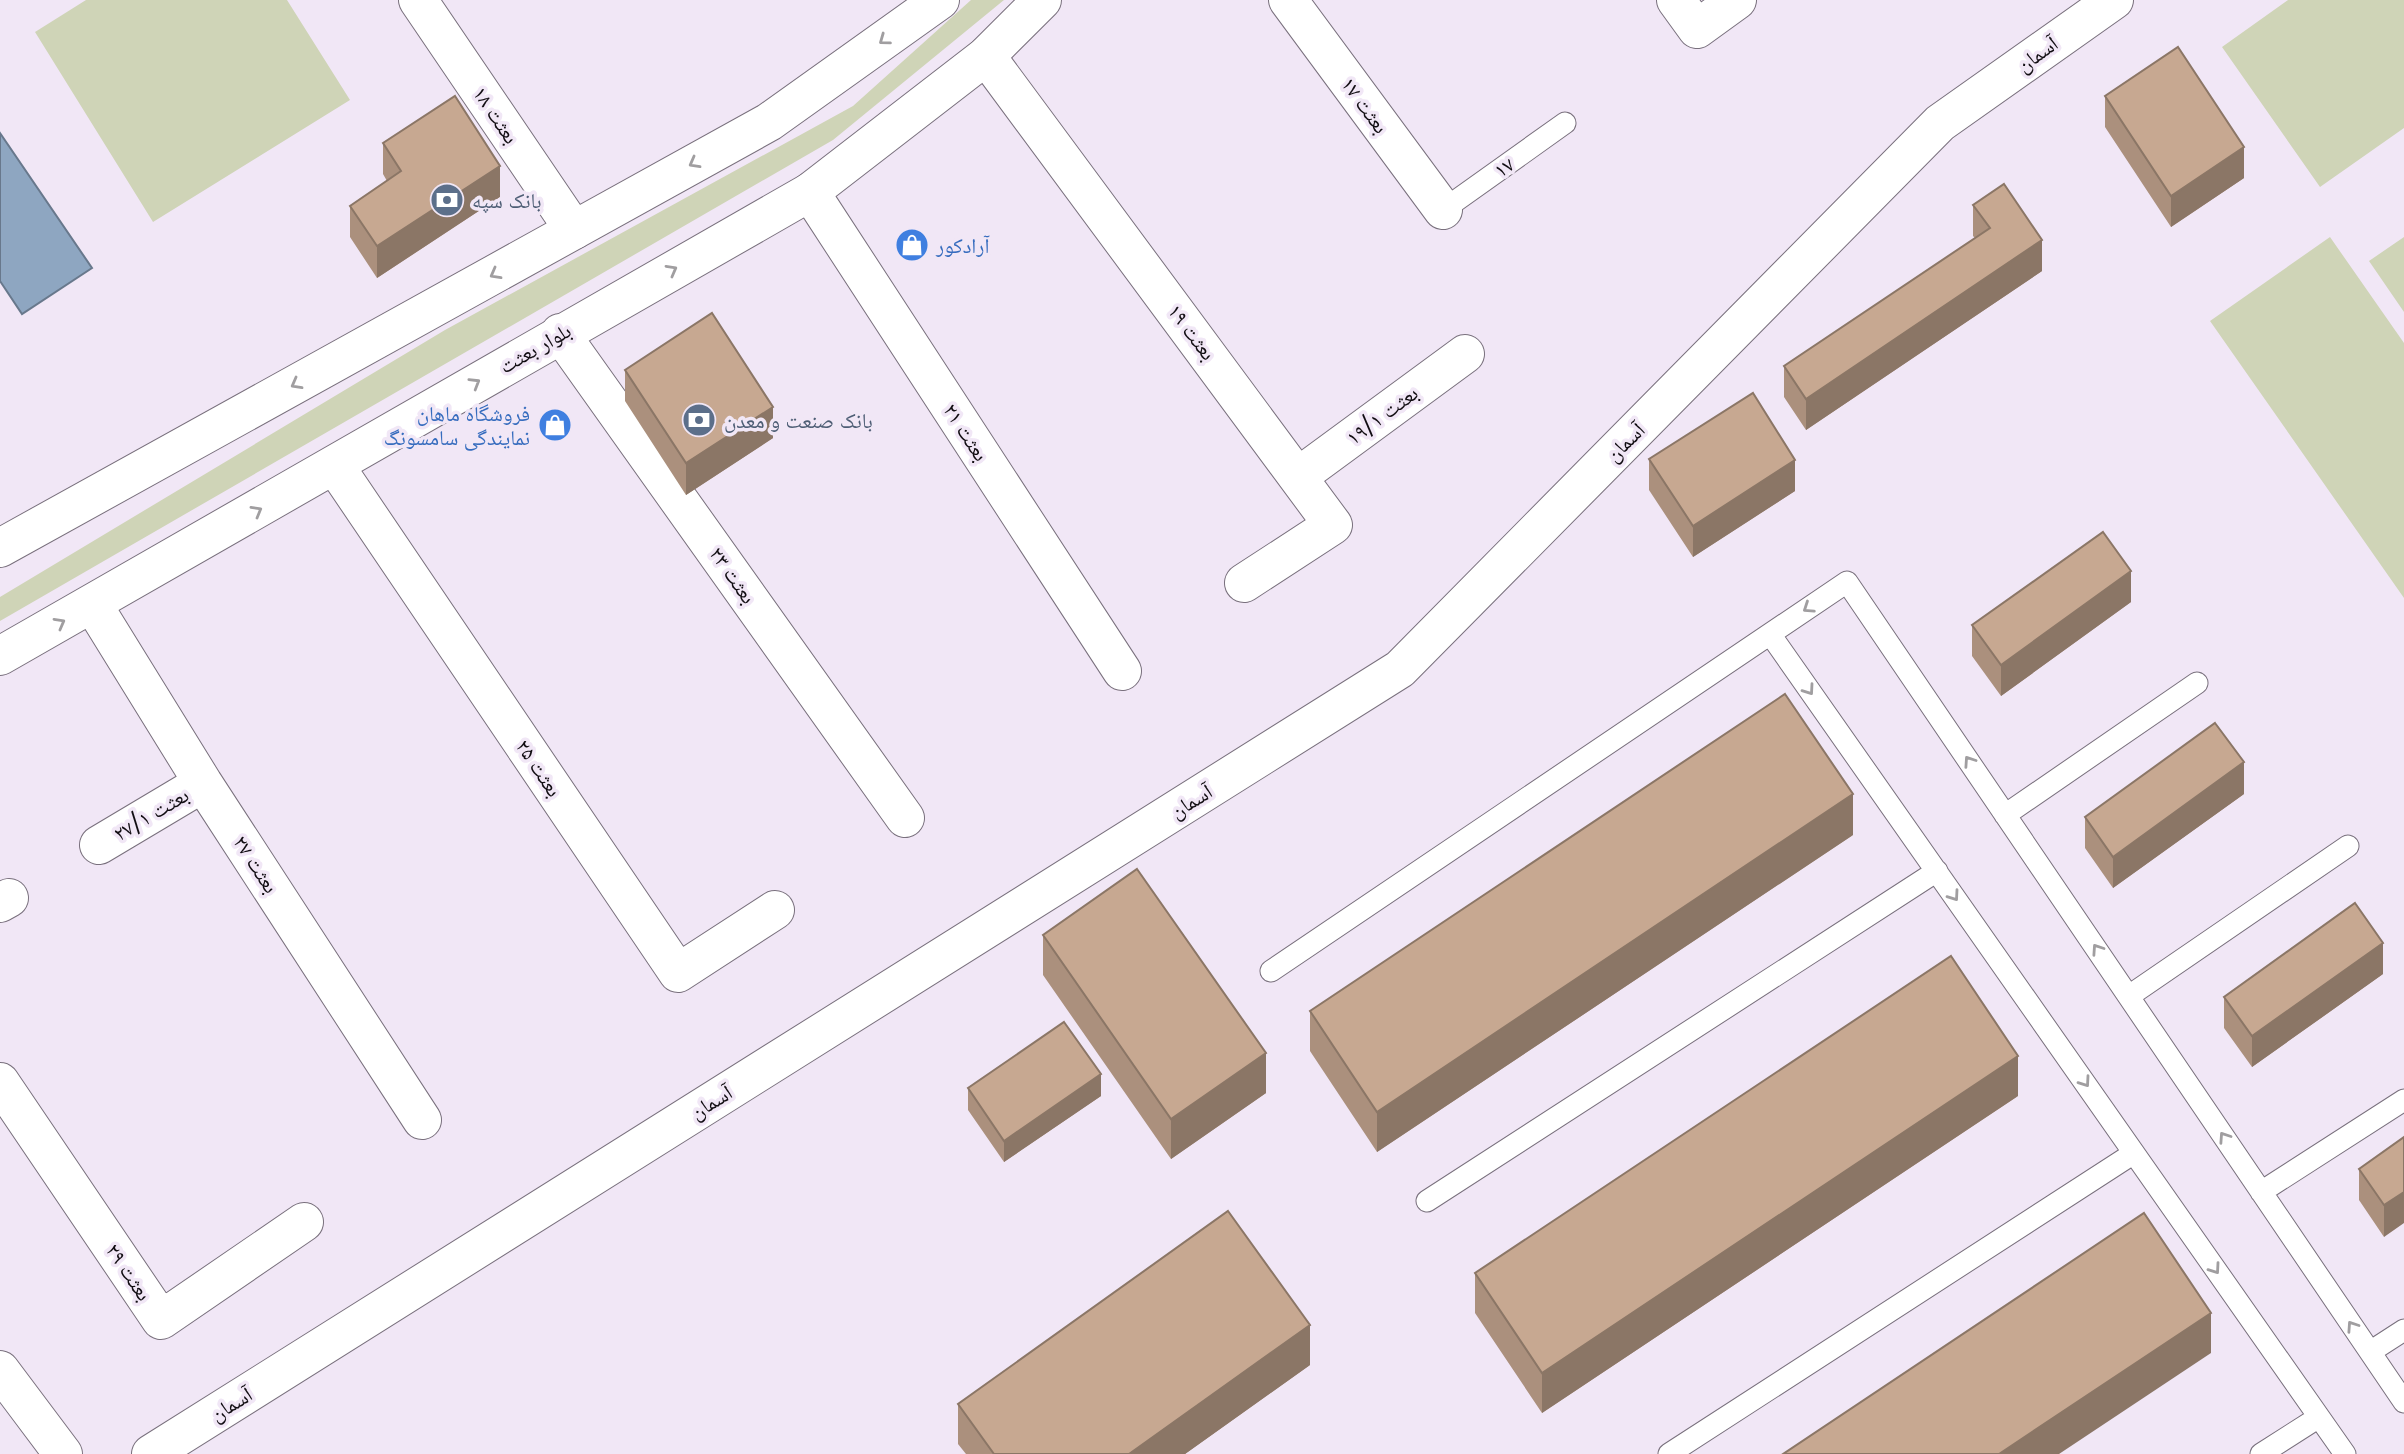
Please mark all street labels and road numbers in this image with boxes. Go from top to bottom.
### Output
street label: آسمان [2010,29,2064,79]
street label: بعثت ۱۷ [1335,71,1395,139]
street label: بعثت ۱۸ [466,81,526,149]
street label: ۱۷ [1488,150,1520,184]
street label: بعثت ۱۹ [1161,298,1223,366]
street label: بلوار بعثت [494,316,576,380]
street label: ۱۹/۱ بعثت [1340,378,1424,452]
street label: ۲۱ بعثت [937,397,995,467]
street label: آسمان [1599,415,1652,468]
street label: ۲۳ بعثت [703,541,763,609]
street label: ۲۵ بعثت [509,734,569,802]
street label: آسمان [1164,776,1218,825]
street label: ۲۷/۱ بعثت [108,780,194,848]
street label: ۲۷ بعثت [227,829,285,899]
street label: آسمان [684,1077,738,1126]
street label: ۲۹ بعثت [99,1238,159,1306]
street label: آسمان [204,1379,258,1428]

